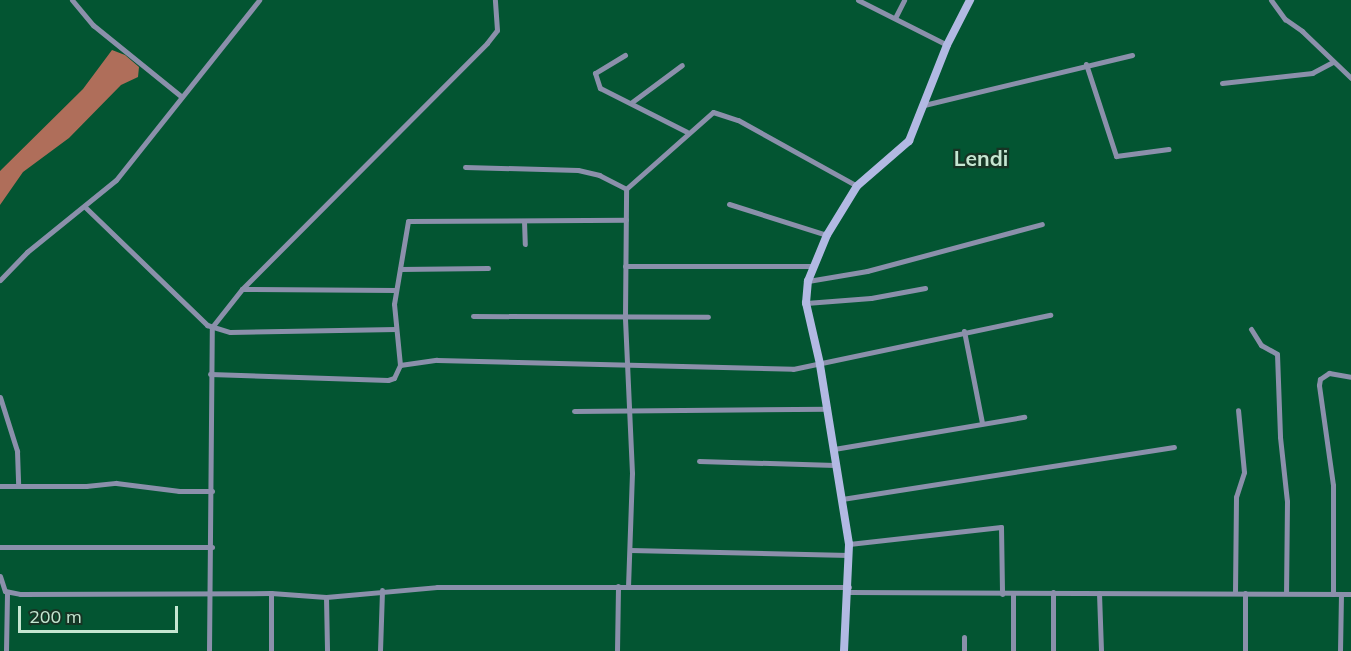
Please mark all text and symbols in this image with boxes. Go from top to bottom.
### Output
district label: Lendi [954,145,1008,171]
scale bar [21,594,182,632]
text: 200 m [29,605,82,628]

